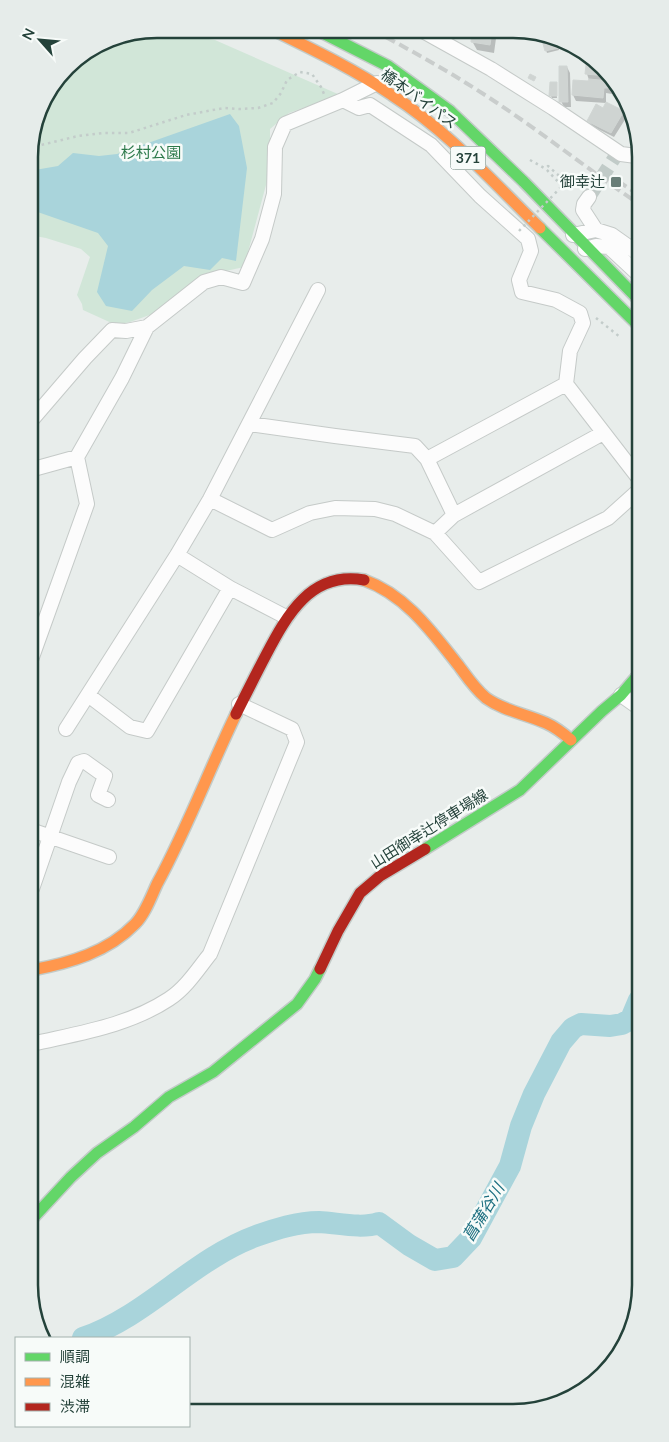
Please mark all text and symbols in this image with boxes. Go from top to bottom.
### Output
north arrow [15,15,65,65]
text: N [18,25,38,43]
street label: 橋本バイパス [378,65,461,132]
park label: 杉村公園 [121,143,181,161]
road number: 371 [450,146,486,170]
place label: 御幸辻 [560,172,605,190]
marker: 御幸辻 [609,175,623,189]
street label: 山田御幸辻停車場線 [366,785,490,872]
water label: 菖蒲谷川 [458,1178,508,1244]
legend [15,1337,190,1427]
text: 順調 [60,1347,90,1365]
text: 混雑 [60,1372,90,1390]
text: 渋滞 [60,1397,90,1415]

